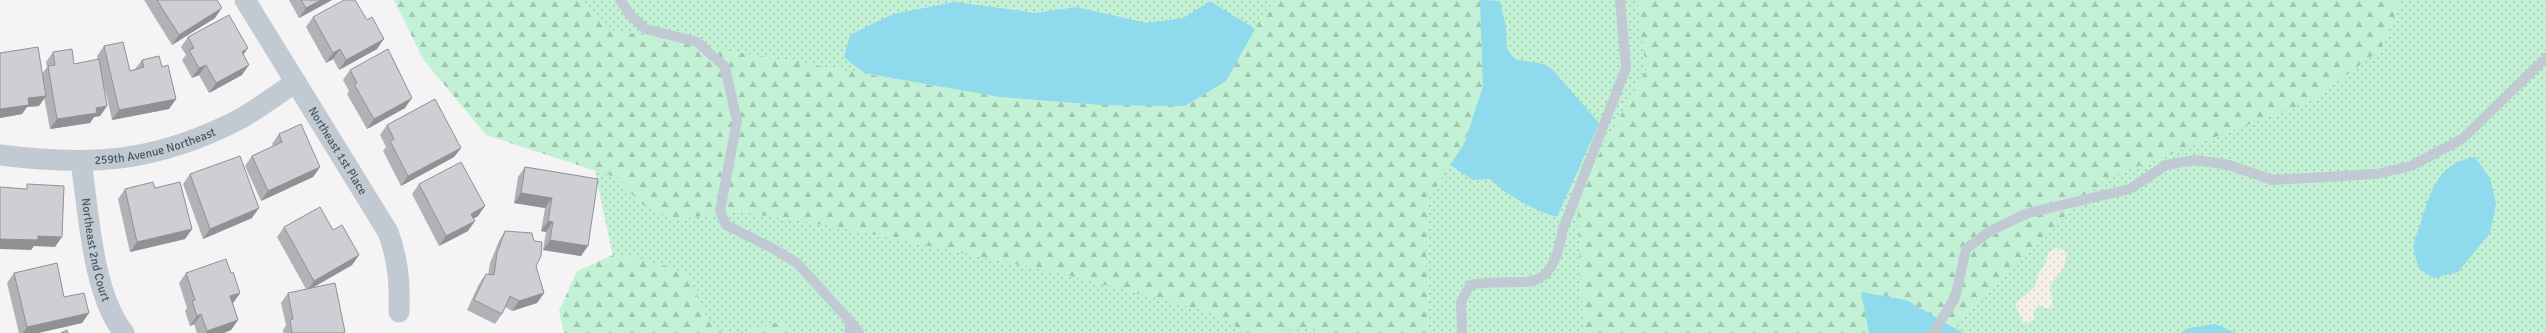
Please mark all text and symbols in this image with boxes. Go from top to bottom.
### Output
street label: Northeast 1st Place [305,104,370,198]
street label: 259th Avenue Northeast [94,125,218,168]
street label: Northeast 2nd Court [78,197,113,304]

